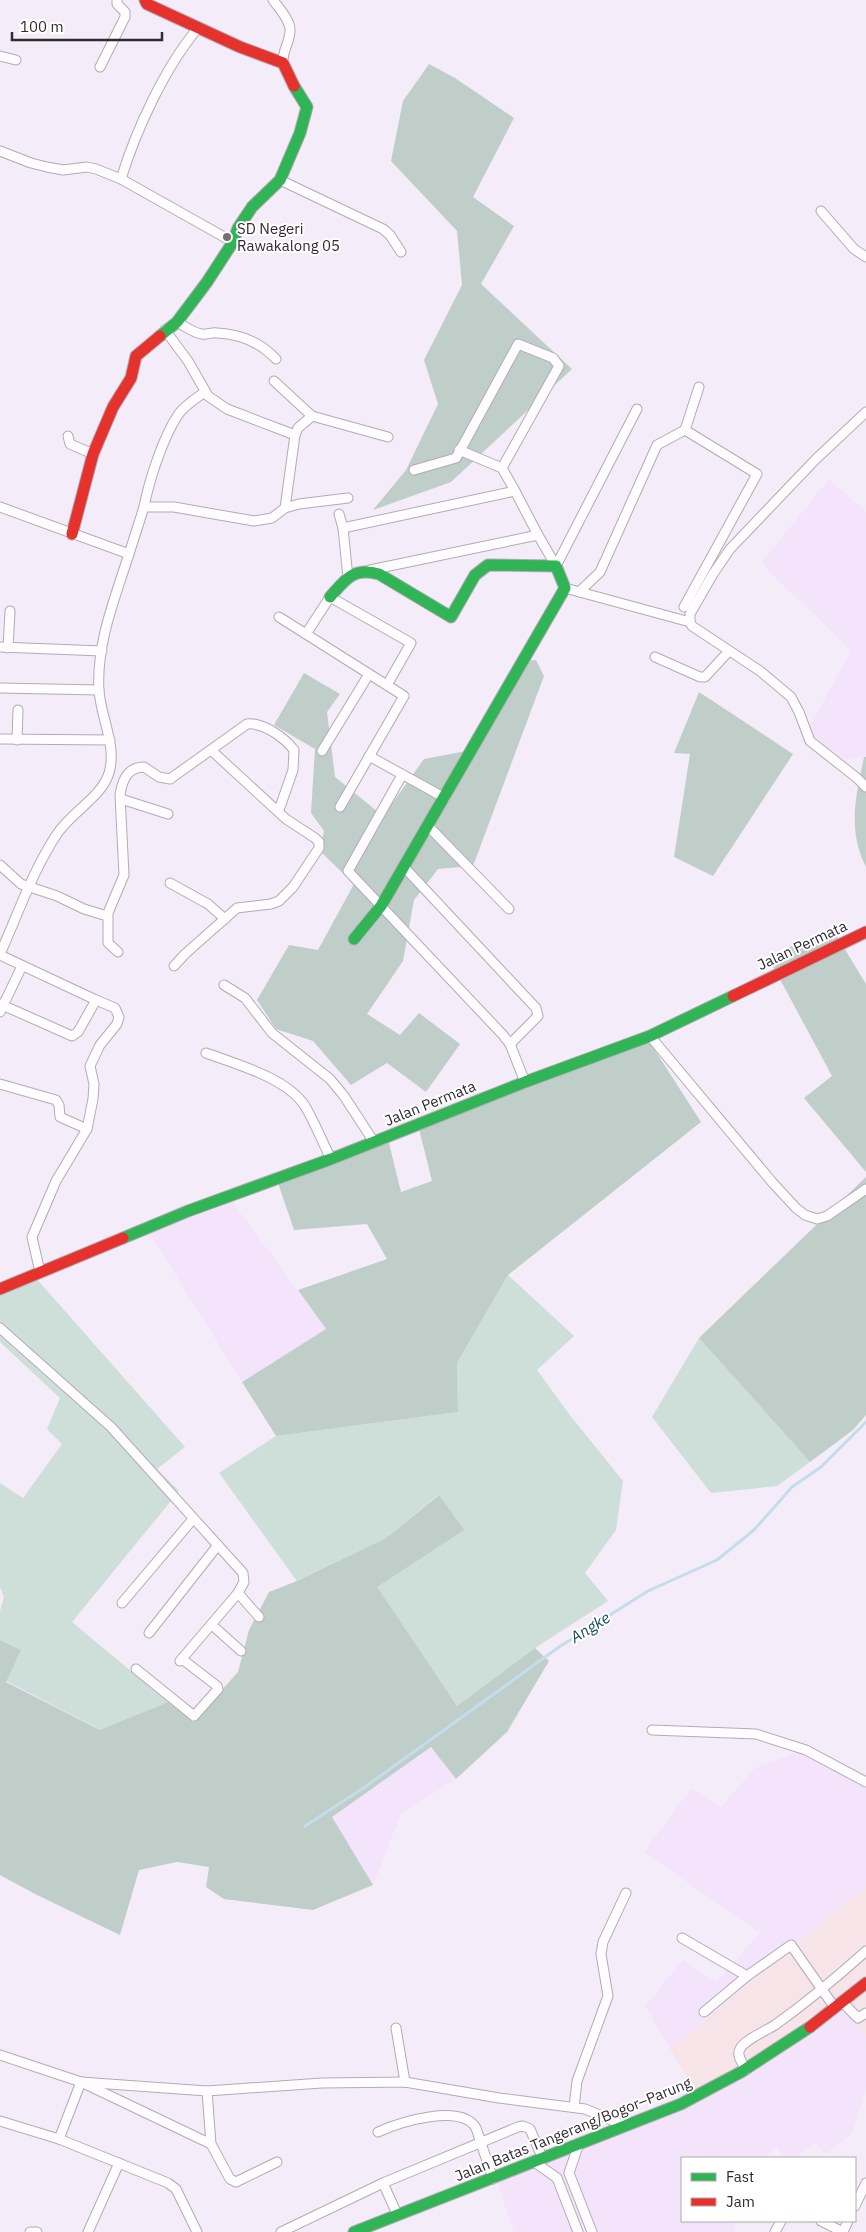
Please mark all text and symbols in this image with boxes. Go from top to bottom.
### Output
scale bar [12,10,162,42]
text: 100 m [20,17,64,36]
place label: SD Negeri Rawakalong 05 [237,219,340,255]
marker: SD Negeri Rawakalong 05 [221,231,233,243]
street label: Jalan Permata [754,916,850,974]
street label: Jalan Permata [382,1076,478,1130]
water label: Angke [565,1607,614,1647]
street label: Jalan Batas Tangerang/Bogor–Parung [452,2073,694,2185]
legend [681,2157,856,2222]
text: Fast [726,2167,754,2186]
text: Jam [726,2192,755,2211]

